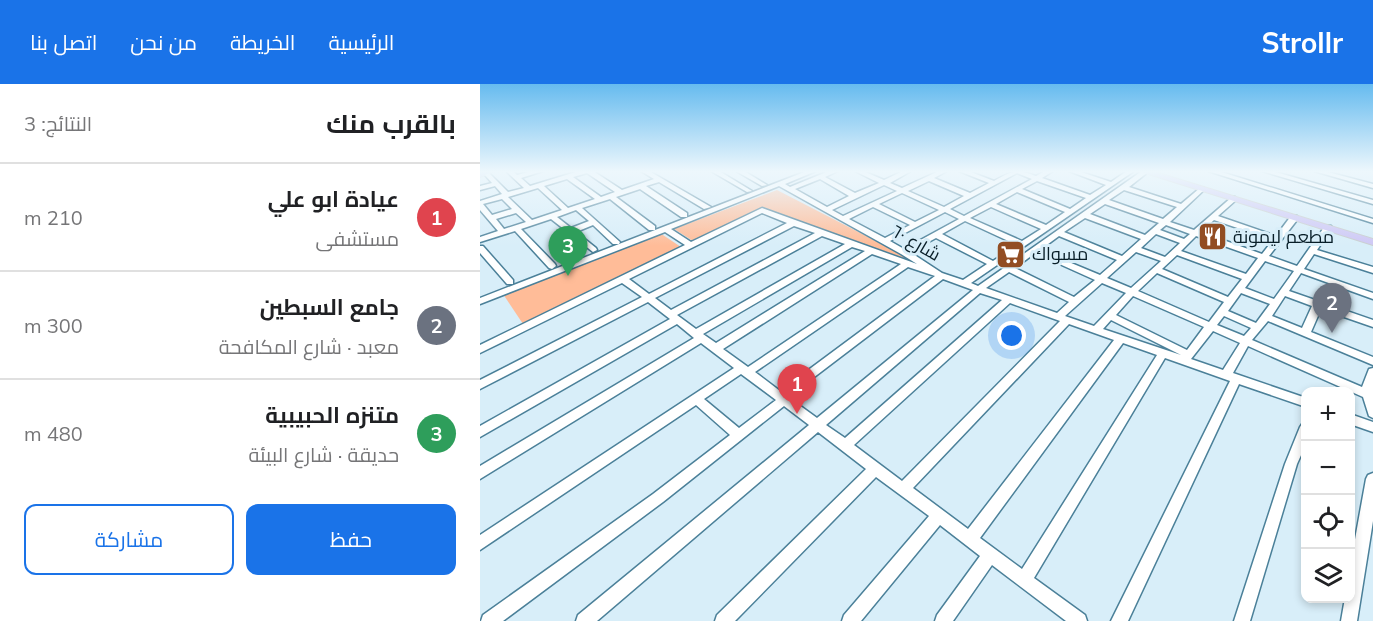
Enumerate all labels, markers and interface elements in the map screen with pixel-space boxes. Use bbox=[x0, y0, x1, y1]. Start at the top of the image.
text: Strollr bbox=[1261, 25, 1343, 60]
text: اتصل بنا bbox=[30, 29, 97, 55]
text: من نحن bbox=[130, 29, 197, 55]
text: الخريطة bbox=[230, 29, 295, 55]
text: الرئيسية bbox=[328, 29, 394, 55]
text: بالقرب منك bbox=[326, 107, 456, 140]
text: النتائج: 3 bbox=[24, 111, 92, 136]
text: عيادة ابو علي bbox=[268, 185, 399, 213]
text: 210 m bbox=[24, 205, 83, 230]
text: 1 bbox=[431, 205, 443, 230]
street label: شارع ٦٠ bbox=[887, 219, 945, 267]
restaurant icon: مطعم ليمونة bbox=[1196, 221, 1228, 253]
place label: مطعم ليمونة bbox=[1233, 225, 1334, 249]
text: مستشفى bbox=[315, 226, 399, 251]
pin: 3 bbox=[548, 226, 587, 276]
supermarket icon: مسواك bbox=[995, 238, 1027, 270]
place label: مسواك bbox=[1032, 242, 1088, 265]
pin: 2 bbox=[1312, 284, 1352, 333]
text: جامع السبطين bbox=[260, 293, 399, 321]
text: 300 m bbox=[24, 313, 83, 338]
text: 2 bbox=[431, 313, 443, 338]
your location bbox=[997, 321, 1026, 350]
text: معبد · شارع المكافحة bbox=[219, 334, 399, 359]
pin: 1 bbox=[778, 364, 816, 414]
map controls bbox=[1301, 387, 1355, 603]
button: + bbox=[1301, 387, 1355, 441]
text: متنزه الحبيبية bbox=[265, 401, 399, 429]
text: 480 m bbox=[24, 421, 83, 446]
text: 3 bbox=[431, 421, 443, 446]
button: − bbox=[1301, 441, 1355, 495]
text: حديقة · شارع البيئة bbox=[248, 442, 399, 467]
button: locate bbox=[1301, 495, 1355, 549]
button: مشاركة bbox=[24, 504, 234, 575]
button: حفظ bbox=[246, 504, 456, 575]
button: layers bbox=[1301, 549, 1355, 603]

